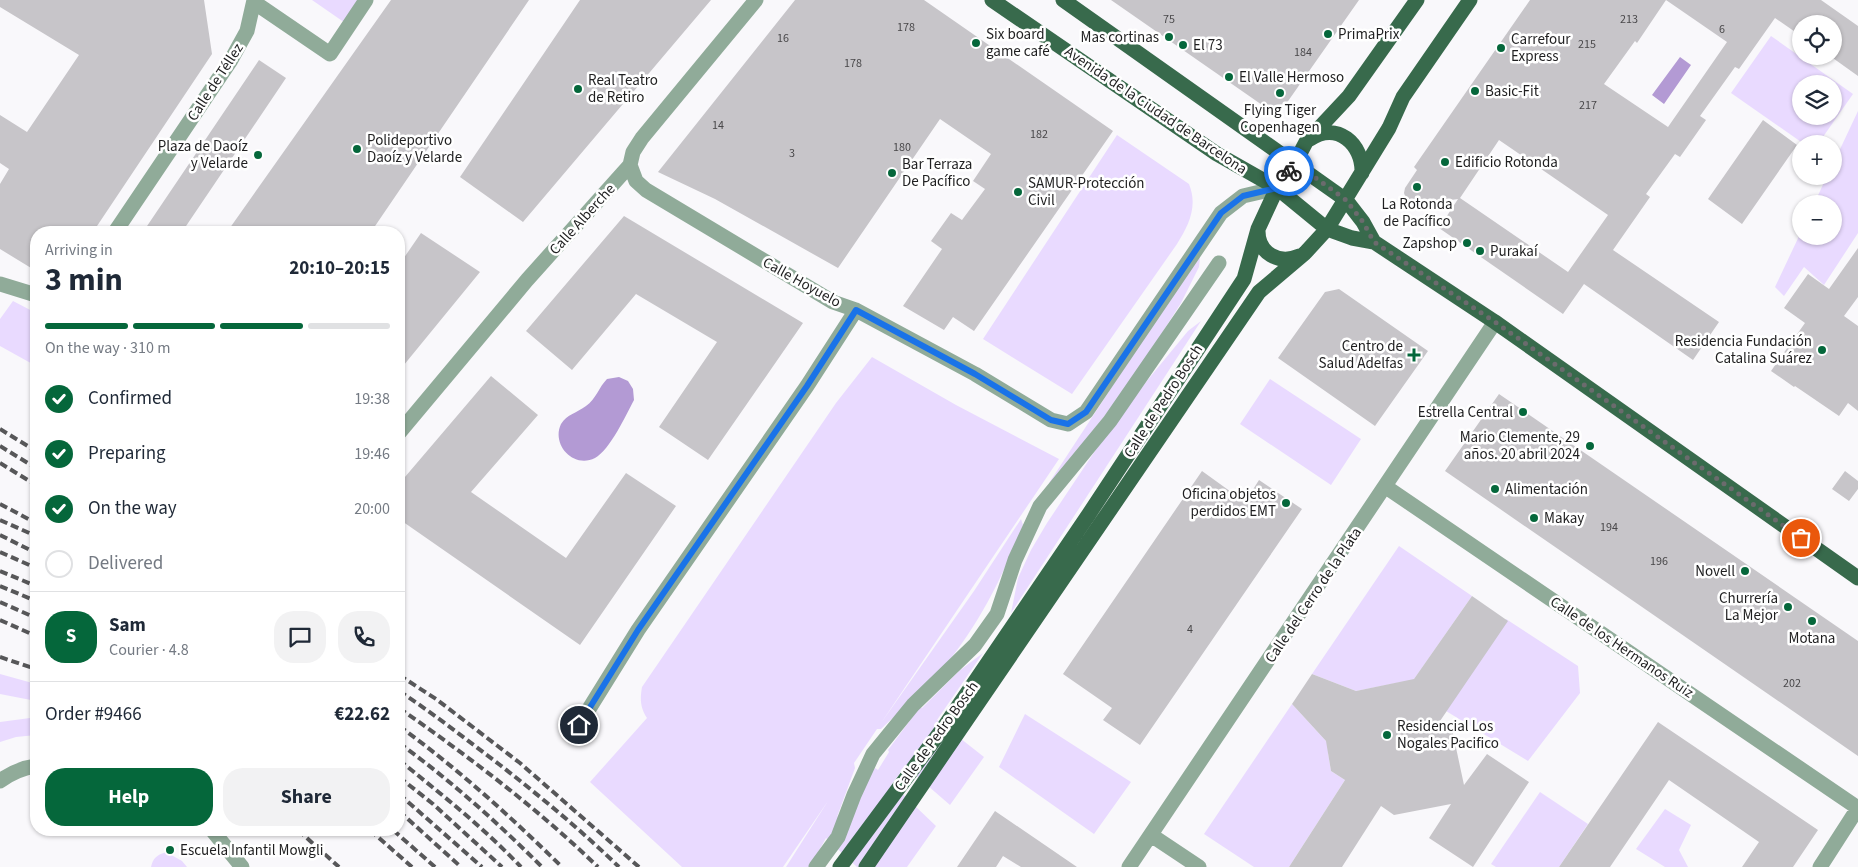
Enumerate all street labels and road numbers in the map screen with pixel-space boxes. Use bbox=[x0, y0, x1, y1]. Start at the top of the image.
street label: Calle de Téllez bbox=[182, 39, 248, 125]
street label: Avenida de la Ciudad de Barcelona bbox=[1060, 41, 1251, 179]
street label: Calle Alberche bbox=[545, 179, 620, 260]
street label: Calle Hoyuelo bbox=[759, 252, 845, 313]
street label: Calle de Pedro Bosch bbox=[1119, 341, 1208, 462]
street label: Calle del Cerro de la Plata bbox=[1260, 523, 1367, 667]
street label: Calle de los Hermanos Ruiz bbox=[1546, 591, 1698, 703]
street label: Calle de Pedro Bosch bbox=[889, 677, 983, 796]

